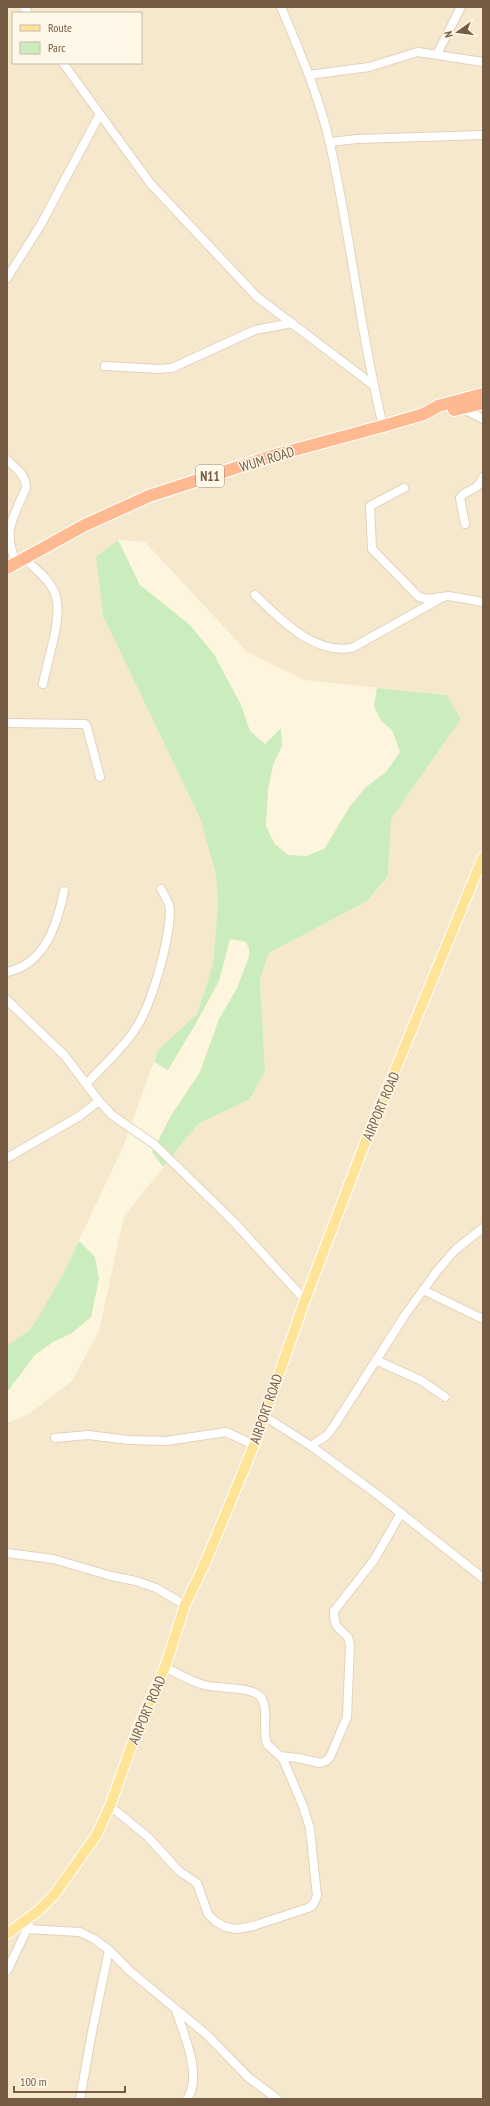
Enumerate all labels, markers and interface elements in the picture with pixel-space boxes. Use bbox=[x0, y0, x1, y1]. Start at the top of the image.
legend bbox=[12, 12, 142, 64]
north arrow bbox=[438, 12, 478, 52]
text: Route bbox=[48, 20, 72, 35]
text: N bbox=[441, 30, 456, 39]
text: Parc bbox=[48, 40, 66, 55]
street label: WUM ROAD bbox=[237, 442, 297, 476]
road number: N11 bbox=[196, 465, 224, 487]
street label: AIRPORT ROAD bbox=[358, 1069, 404, 1143]
street label: AIRPORT ROAD bbox=[246, 1372, 286, 1446]
street label: AIRPORT ROAD bbox=[124, 1673, 170, 1747]
scale bar bbox=[14, 2068, 125, 2094]
text: 100 m bbox=[20, 2074, 47, 2089]

